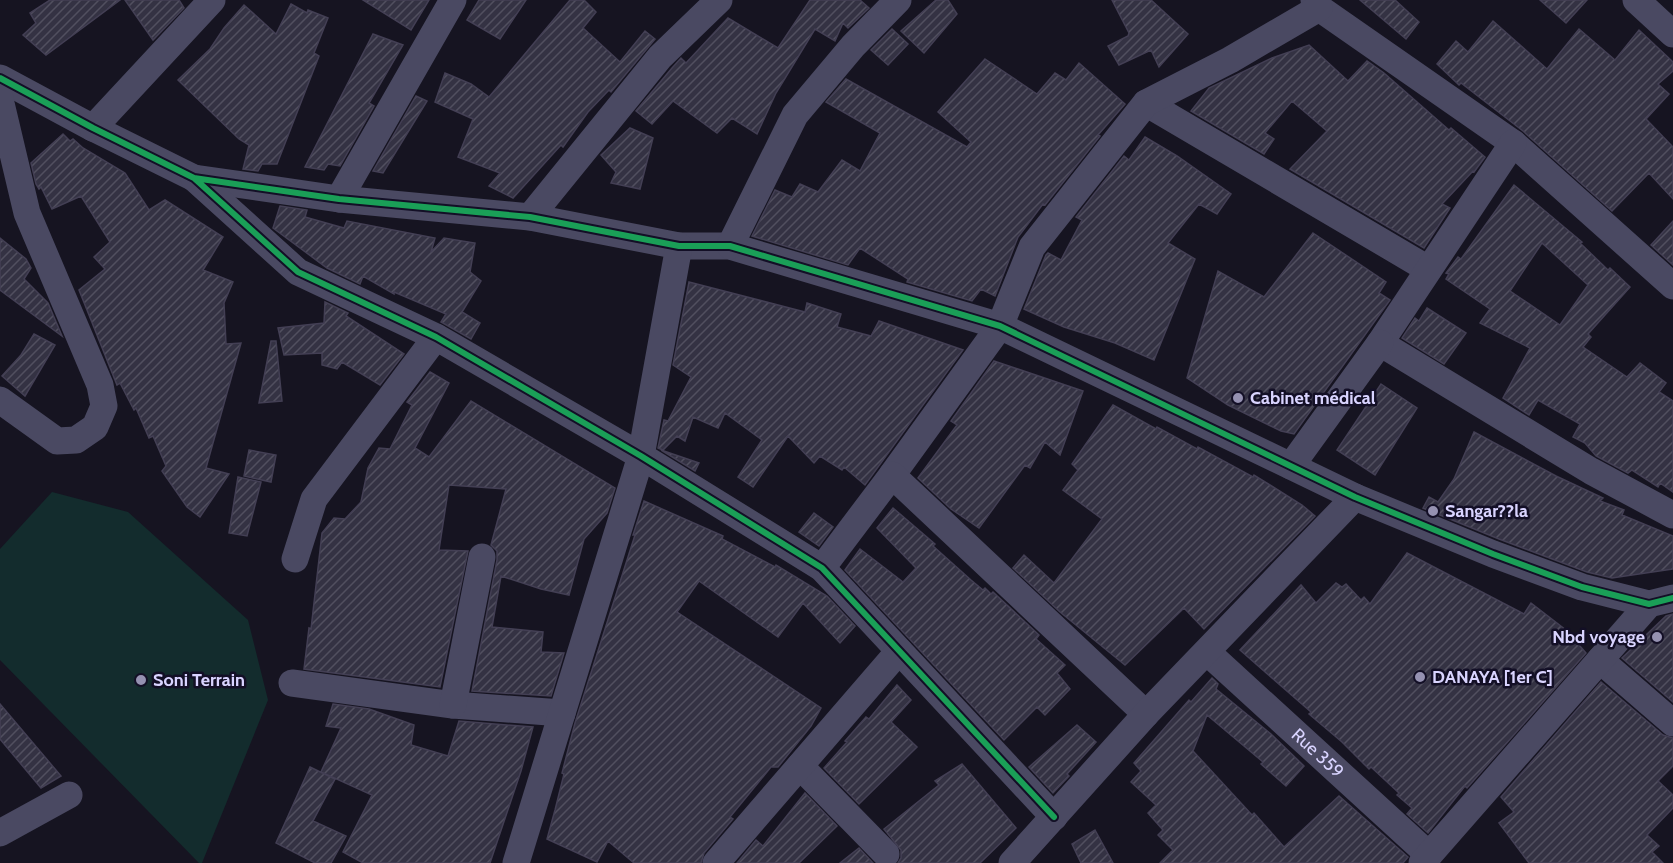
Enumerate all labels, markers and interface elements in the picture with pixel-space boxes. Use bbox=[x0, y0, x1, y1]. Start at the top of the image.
place label: Cabinet médical bbox=[1250, 387, 1376, 409]
marker: Cabinet médical bbox=[1231, 391, 1245, 405]
place label: Sangar??la bbox=[1445, 500, 1528, 522]
marker: Sangar??la bbox=[1426, 504, 1440, 518]
place label: Nbd voyage bbox=[1552, 626, 1645, 648]
marker: Nbd voyage bbox=[1650, 630, 1664, 644]
place label: DANAYA [1er C] bbox=[1432, 666, 1553, 688]
place label: Soni Terrain bbox=[153, 669, 245, 691]
marker: DANAYA [1er C] bbox=[1413, 670, 1427, 684]
marker: Soni Terrain bbox=[134, 673, 148, 687]
street label: Rue 359 bbox=[1287, 724, 1348, 783]

